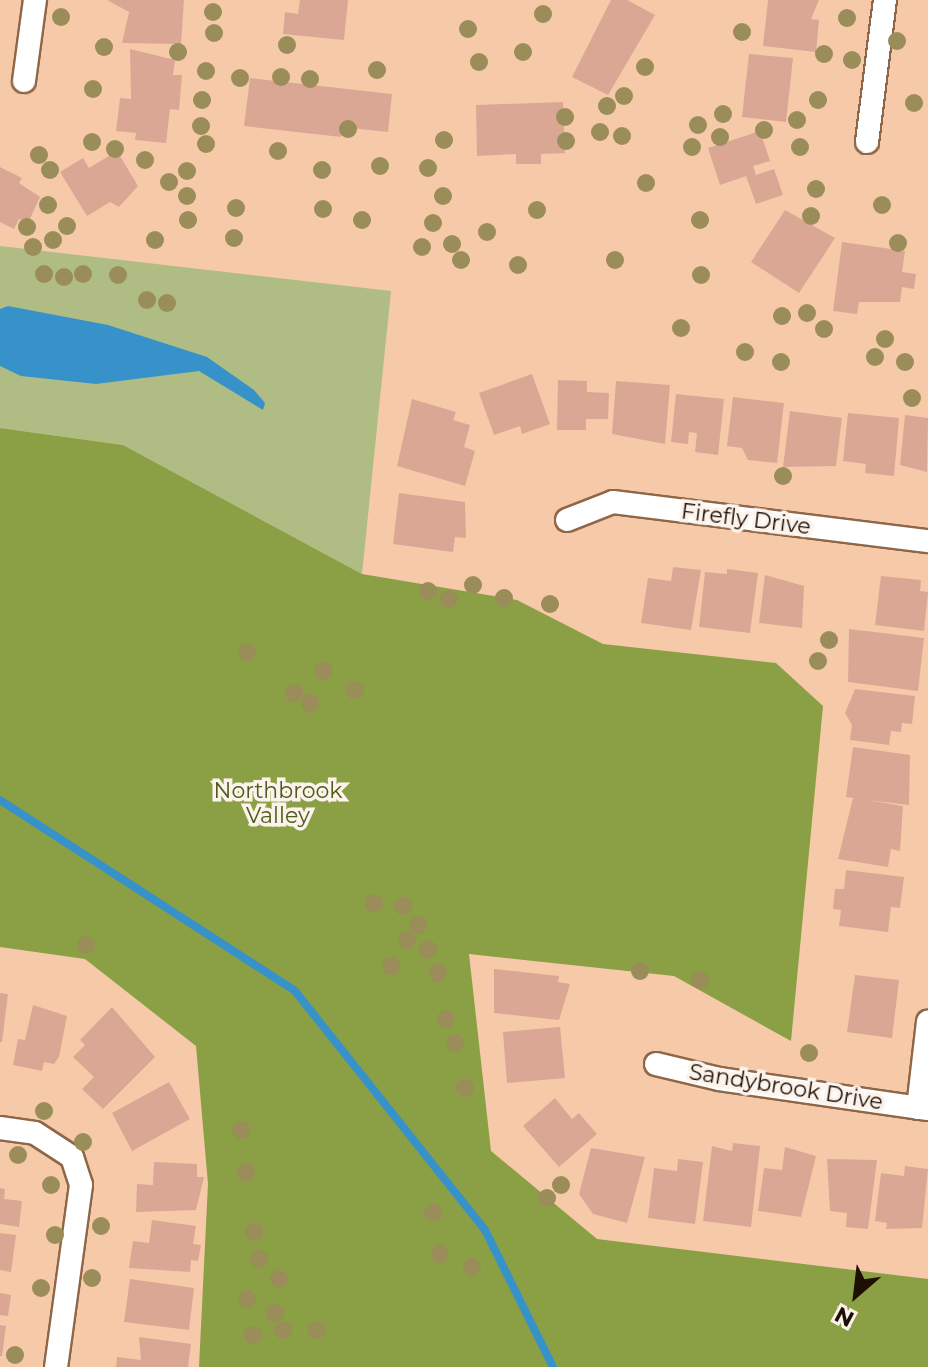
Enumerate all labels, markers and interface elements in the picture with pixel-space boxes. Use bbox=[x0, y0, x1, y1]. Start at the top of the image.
street label: Firefly Drive bbox=[680, 498, 812, 540]
park label: Northbrook Valley bbox=[214, 777, 342, 828]
street label: Sandybrook Drive bbox=[687, 1059, 885, 1115]
north arrow bbox=[816, 1255, 896, 1335]
text: N bbox=[830, 1301, 859, 1333]

